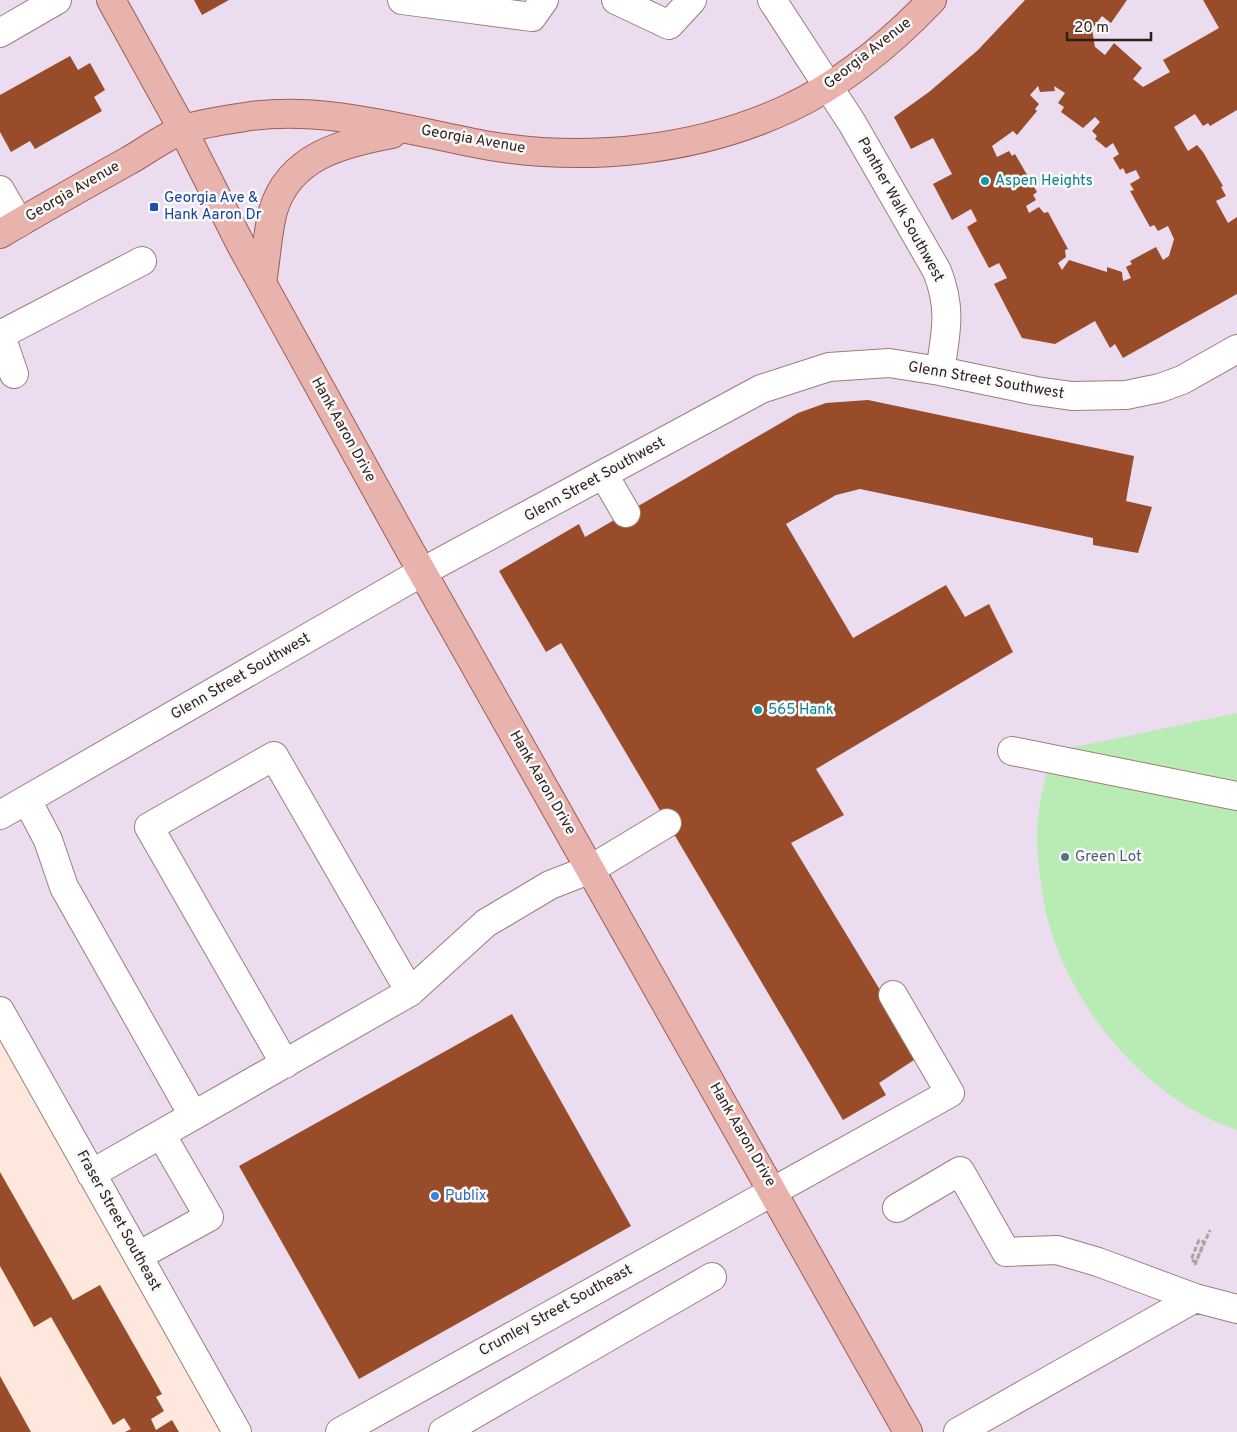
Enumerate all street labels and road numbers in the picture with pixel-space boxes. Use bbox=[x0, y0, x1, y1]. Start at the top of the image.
street label: Georgia Avenue bbox=[821, 14, 915, 94]
street label: Georgia Avenue bbox=[419, 121, 527, 159]
street label: Panther Walk Southwest bbox=[852, 134, 948, 286]
street label: Georgia Avenue bbox=[23, 157, 123, 227]
street label: Glenn Street Southwest bbox=[906, 358, 1066, 404]
street label: Hank Aaron Drive bbox=[306, 374, 380, 486]
street label: Glenn Street Southwest bbox=[521, 433, 669, 527]
street label: Glenn Street Southwest bbox=[168, 629, 314, 725]
street label: Hank Aaron Drive bbox=[505, 728, 579, 838]
street label: Hank Aaron Drive bbox=[705, 1080, 779, 1190]
street label: Fraser Street Southeast bbox=[71, 1147, 165, 1295]
street label: Crumley Street Southeast bbox=[476, 1261, 636, 1361]

